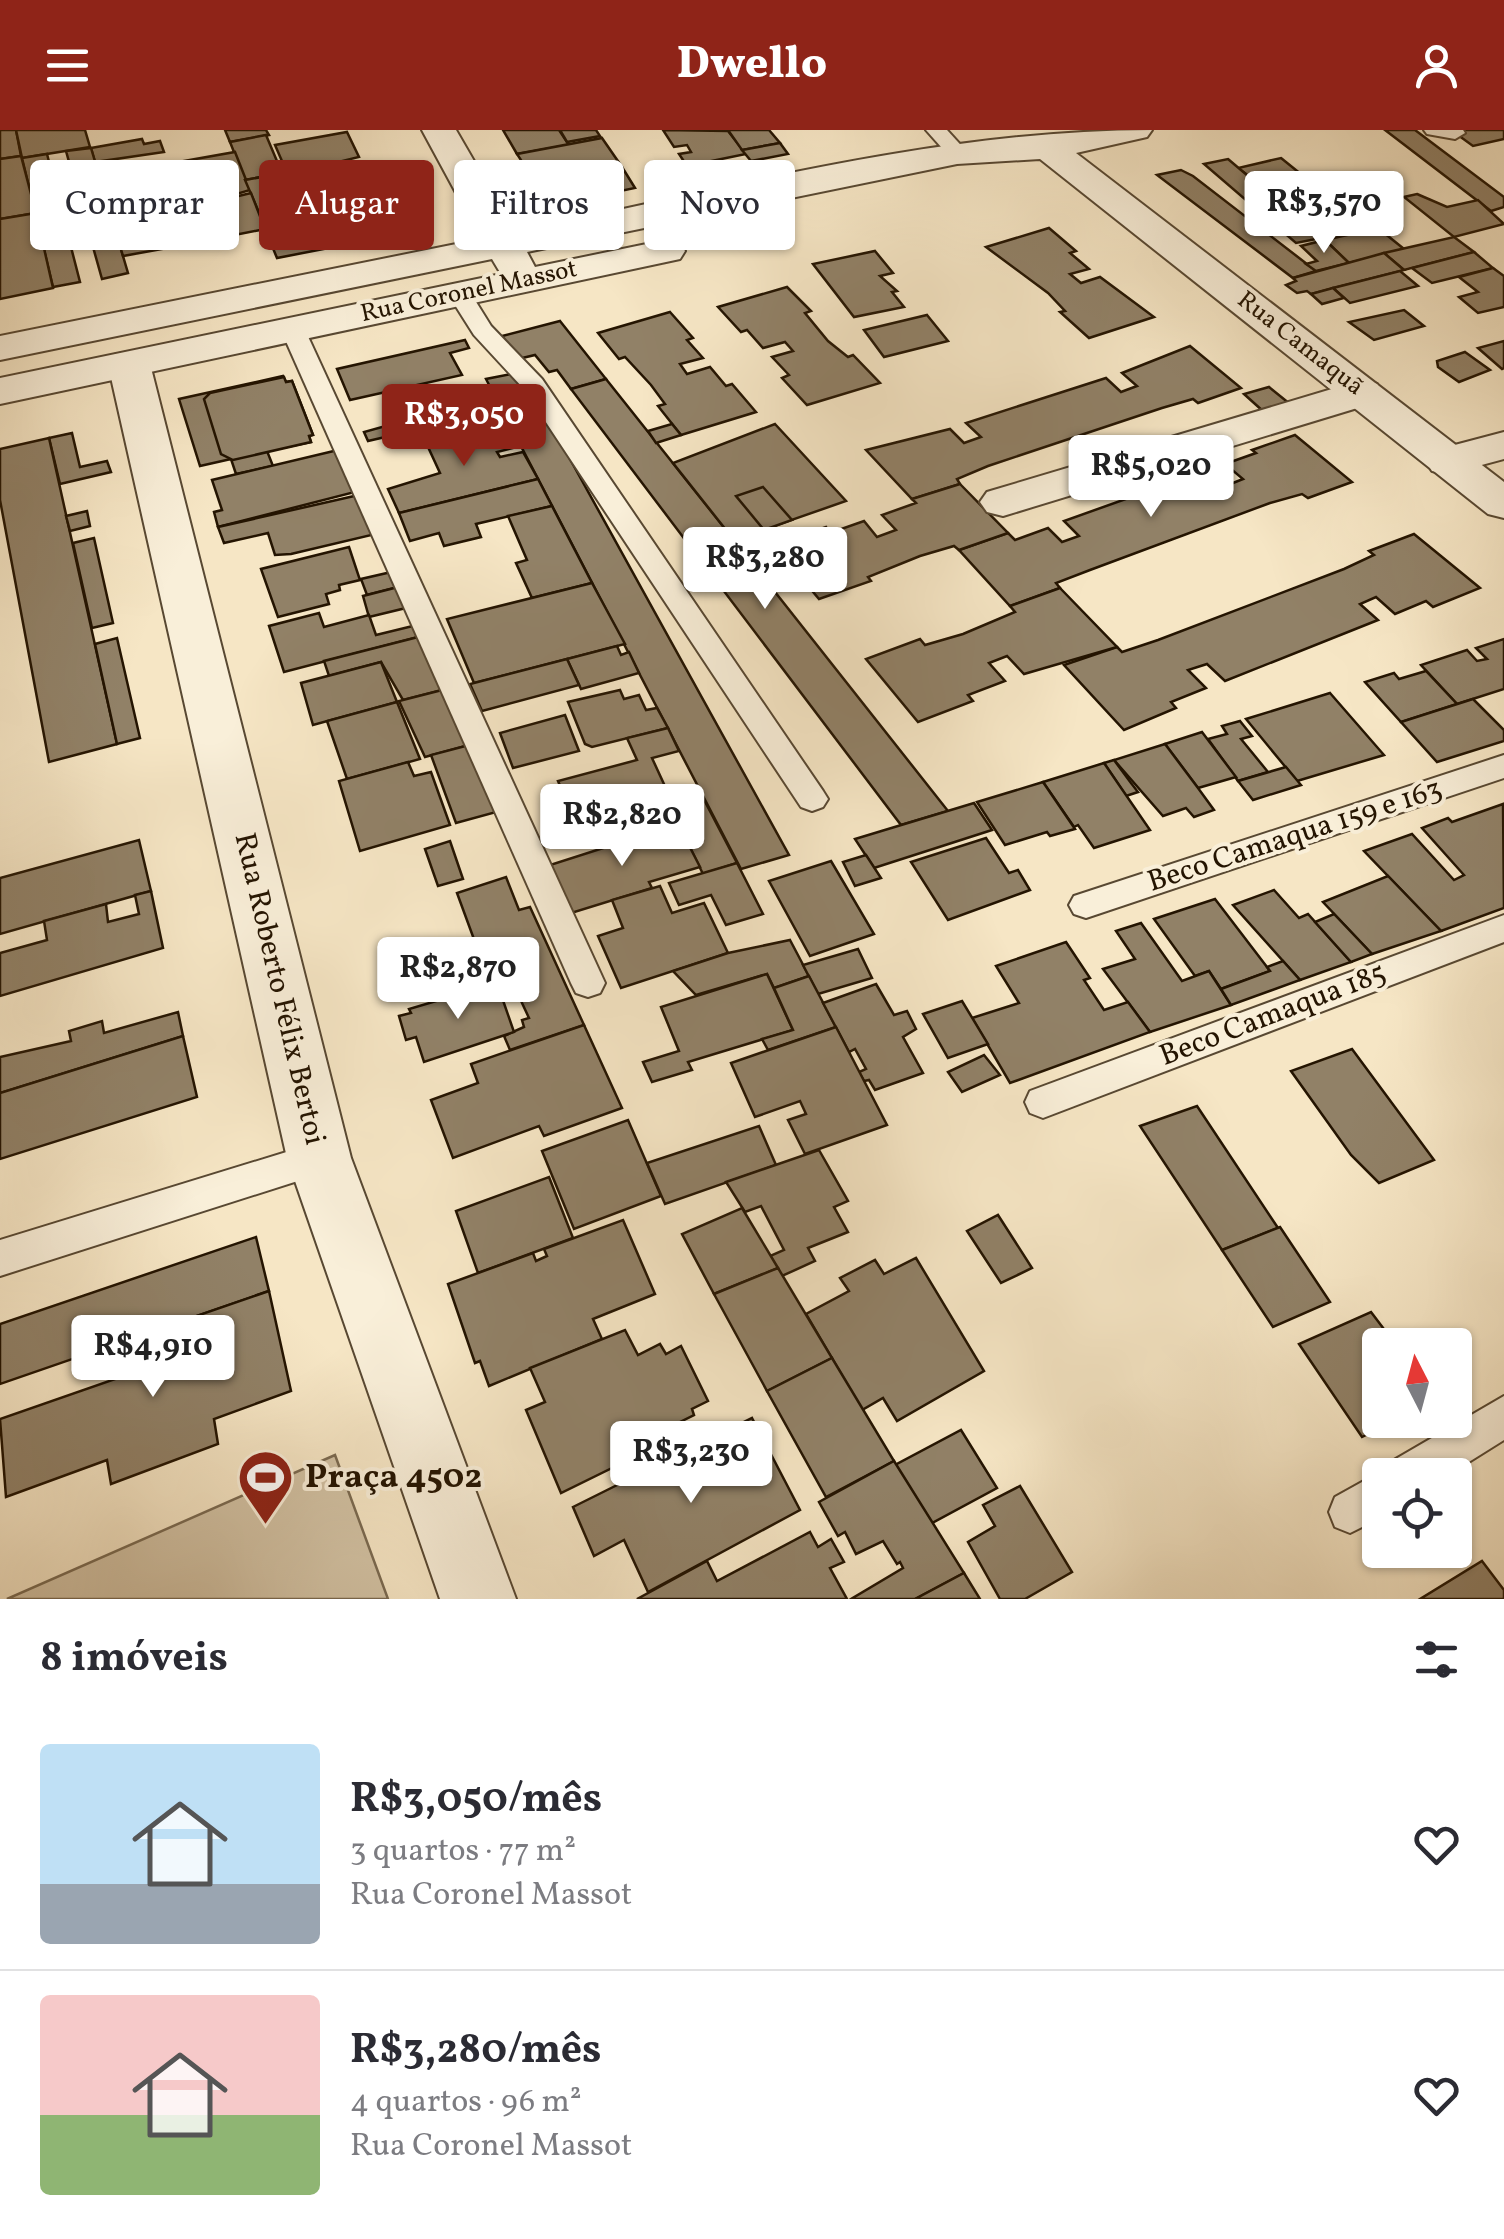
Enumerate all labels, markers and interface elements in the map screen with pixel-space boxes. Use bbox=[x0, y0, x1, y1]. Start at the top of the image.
text: Dwello bbox=[677, 34, 827, 97]
icon: menu bbox=[40, 38, 95, 93]
icon: person bbox=[1409, 38, 1464, 93]
chip: Comprar bbox=[30, 160, 239, 250]
chip: Alugar bbox=[259, 160, 434, 250]
chip: Filtros bbox=[454, 160, 624, 250]
chip: Novo bbox=[644, 160, 795, 250]
pin: R$3,570 bbox=[1232, 171, 1416, 256]
text: R$3,570 bbox=[1267, 181, 1381, 225]
street label: Rua Coronel Massot bbox=[358, 252, 581, 332]
street label: Rua Camaquã bbox=[1229, 283, 1371, 405]
pin: R$3,050 bbox=[372, 384, 556, 469]
text: R$3,050 bbox=[404, 394, 524, 438]
pin: R$5,020 bbox=[1059, 435, 1243, 520]
text: R$5,020 bbox=[1091, 445, 1211, 489]
pin: R$3,280 bbox=[673, 527, 857, 612]
text: R$3,280 bbox=[705, 537, 825, 581]
street label: Beco Camaqua 159 e 163 bbox=[1142, 768, 1448, 904]
pin: R$2,820 bbox=[530, 784, 714, 869]
text: R$2,820 bbox=[562, 794, 682, 838]
street label: Rua Roberto Félix Bertoi bbox=[223, 829, 335, 1149]
pin: R$2,870 bbox=[366, 937, 550, 1022]
text: R$2,870 bbox=[399, 947, 517, 991]
street label: Beco Camaqua 185 bbox=[1154, 952, 1392, 1078]
pin: R$4,910 bbox=[61, 1315, 245, 1400]
text: R$4,910 bbox=[93, 1325, 213, 1369]
north arrow bbox=[1362, 1328, 1472, 1438]
map controls bbox=[1362, 1328, 1472, 1568]
pin: R$3,230 bbox=[599, 1421, 783, 1506]
text: R$3,230 bbox=[632, 1431, 750, 1475]
sports icon: Praça 4502 bbox=[236, 1448, 296, 1527]
place label: Praça 4502 bbox=[305, 1454, 483, 1502]
button: locate bbox=[1362, 1458, 1472, 1568]
text: 8 imóveis bbox=[40, 1630, 228, 1689]
icon: filters bbox=[1409, 1632, 1464, 1687]
text: R$3,050/mês bbox=[350, 1771, 602, 1830]
icon: home bbox=[120, 1784, 240, 1904]
icon: heart bbox=[1409, 1817, 1464, 1872]
text: 3 quartos · 77 m² bbox=[350, 1830, 576, 1874]
text: Rua Coronel Massot bbox=[350, 1874, 632, 1918]
text: R$3,280/mês bbox=[350, 2022, 602, 2081]
icon: home bbox=[120, 2035, 240, 2155]
icon: heart bbox=[1409, 2068, 1464, 2123]
text: 4 quartos · 96 m² bbox=[350, 2081, 582, 2125]
text: Rua Coronel Massot bbox=[350, 2125, 632, 2169]

